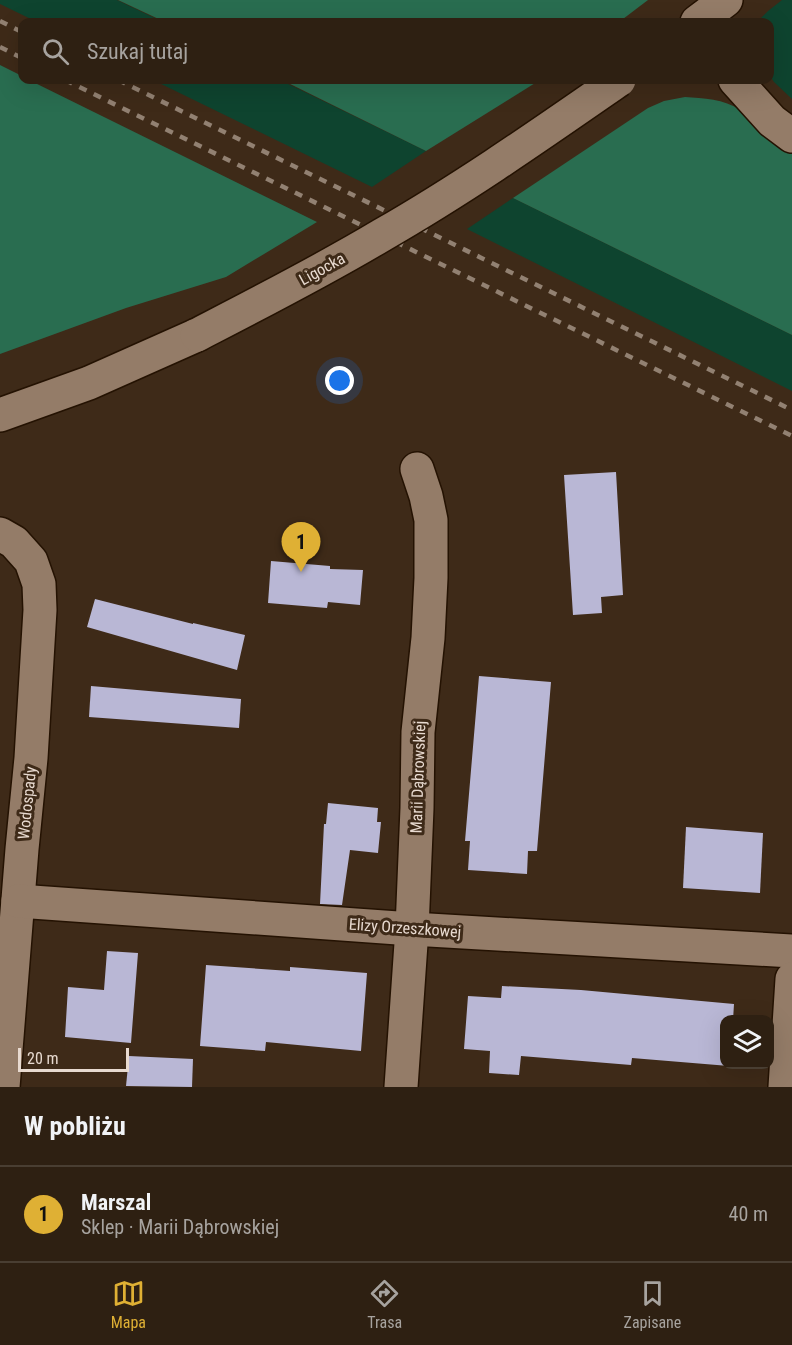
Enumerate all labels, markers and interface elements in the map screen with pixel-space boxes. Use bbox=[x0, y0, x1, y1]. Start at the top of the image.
search box bbox=[18, 18, 774, 84]
icon: search bbox=[39, 35, 72, 68]
text: Szukaj tutaj bbox=[87, 39, 188, 64]
street label: Ligocka bbox=[296, 249, 348, 289]
your location bbox=[325, 366, 354, 395]
pin: 1 bbox=[282, 522, 320, 572]
street label: Marii Dąbrowskiej bbox=[407, 720, 429, 834]
street label: Wodospady bbox=[14, 765, 40, 840]
street label: Elizy Orzeszkowej bbox=[348, 915, 462, 941]
map controls bbox=[720, 1015, 774, 1069]
button: layers bbox=[720, 1015, 774, 1069]
scale bar bbox=[18, 1045, 129, 1072]
text: 20 m bbox=[27, 1049, 59, 1068]
text: W pobliżu bbox=[24, 1111, 126, 1141]
text: Marszal bbox=[81, 1190, 151, 1215]
text: 1 bbox=[38, 1202, 49, 1226]
text: 40 m bbox=[729, 1202, 768, 1226]
text: Sklep · Marii Dąbrowskiej bbox=[81, 1215, 279, 1239]
tab: Mapa bbox=[111, 1277, 146, 1332]
tab: Trasa bbox=[367, 1277, 402, 1332]
tab: Zapisane bbox=[624, 1277, 681, 1332]

